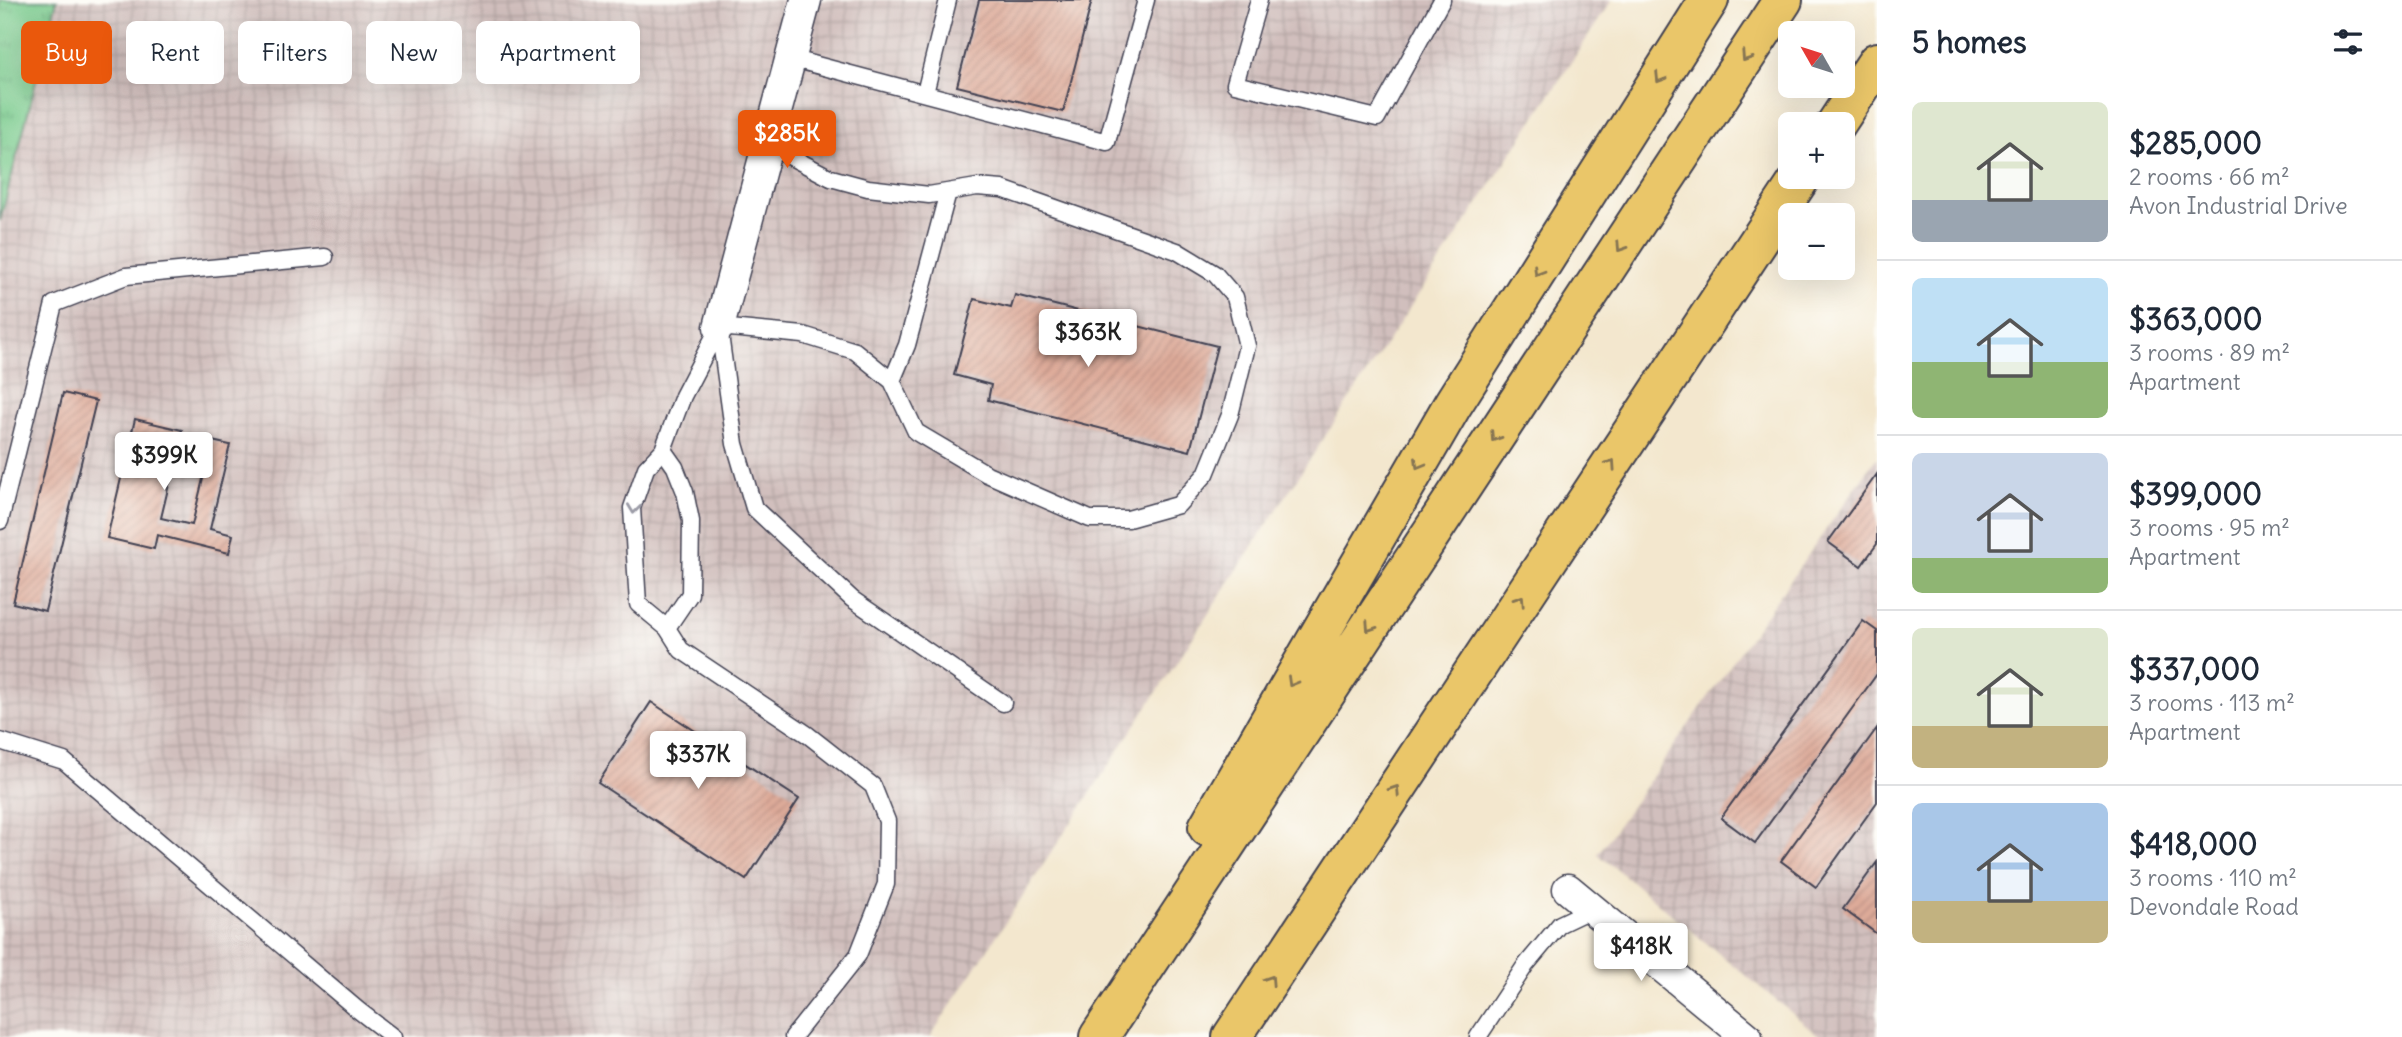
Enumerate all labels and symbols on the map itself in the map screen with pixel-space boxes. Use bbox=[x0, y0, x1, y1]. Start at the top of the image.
north arrow bbox=[1778, 21, 1855, 98]
one-way arrow bbox=[1742, 49, 1754, 62]
one-way arrow bbox=[1655, 71, 1668, 84]
pin: $285K bbox=[738, 110, 836, 170]
one-way arrow bbox=[1616, 239, 1629, 252]
one-way arrow bbox=[1534, 263, 1547, 276]
pin: $363K bbox=[1039, 310, 1137, 369]
one-way arrow bbox=[1491, 429, 1503, 442]
pin: $399K bbox=[115, 433, 213, 492]
one-way arrow bbox=[1414, 457, 1427, 470]
one-way arrow bbox=[1602, 459, 1615, 472]
one-way arrow bbox=[627, 504, 642, 515]
one-way arrow bbox=[1512, 595, 1525, 608]
one-way arrow bbox=[1365, 619, 1378, 632]
one-way arrow bbox=[1288, 675, 1301, 688]
pin: $337K bbox=[649, 732, 747, 791]
one-way arrow bbox=[1387, 785, 1400, 798]
pin: $418K bbox=[1592, 923, 1690, 983]
one-way arrow bbox=[1262, 975, 1274, 988]

